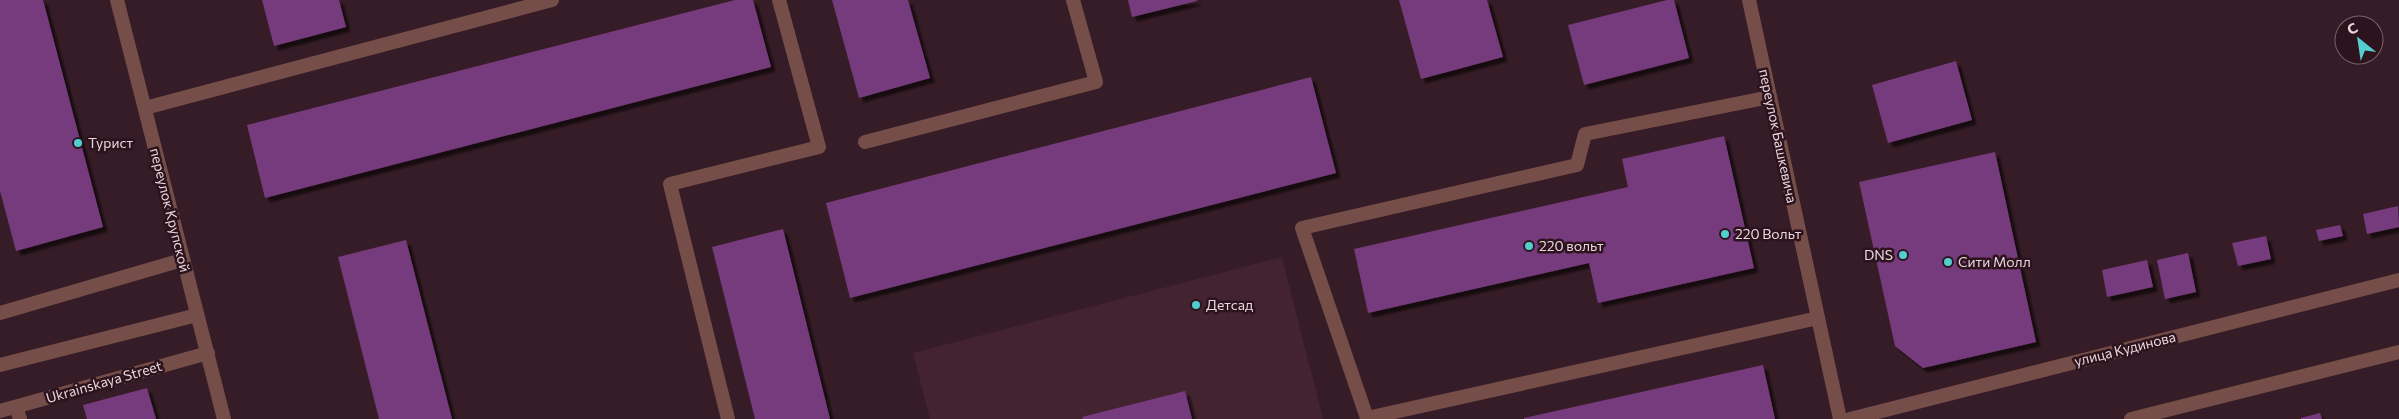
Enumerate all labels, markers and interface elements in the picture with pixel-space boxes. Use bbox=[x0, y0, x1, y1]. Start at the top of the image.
north arrow bbox=[2334, 15, 2384, 65]
text: С bbox=[2344, 19, 2361, 38]
street label: переулок Башкевича bbox=[1756, 67, 1801, 204]
place label: Турист bbox=[88, 134, 133, 151]
marker: Турист bbox=[72, 137, 84, 149]
street label: переулок Крупской bbox=[147, 146, 194, 274]
place label: 220 Вольт bbox=[1735, 225, 1802, 242]
marker: 220 Вольт bbox=[1719, 228, 1731, 240]
place label: 220 вольт bbox=[1539, 237, 1604, 254]
marker: 220 вольт bbox=[1523, 240, 1535, 252]
place label: DNS bbox=[1864, 246, 1893, 263]
marker: DNS bbox=[1897, 249, 1909, 261]
place label: Сити Молл bbox=[1958, 253, 2031, 270]
marker: Сити Молл bbox=[1942, 256, 1954, 268]
place label: Детсад bbox=[1206, 296, 1253, 313]
marker: Детсад bbox=[1190, 299, 1202, 311]
street label: улица Кудинова bbox=[2072, 328, 2177, 369]
street label: Ukrainskaya Street bbox=[44, 357, 164, 406]

